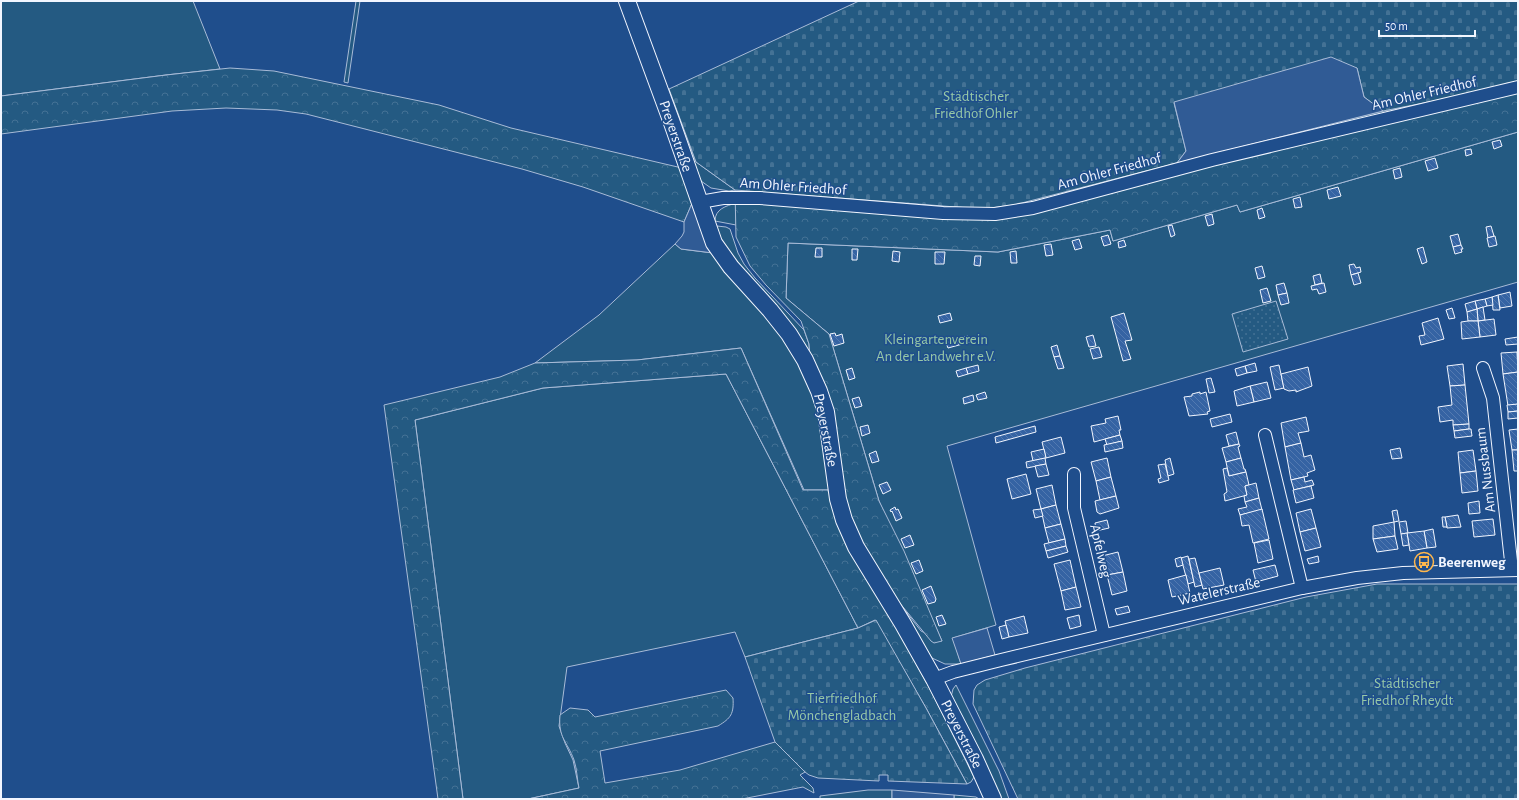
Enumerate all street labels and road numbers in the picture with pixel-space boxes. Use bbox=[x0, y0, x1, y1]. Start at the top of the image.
street label: Am Ohler Friedhof bbox=[1370, 74, 1479, 113]
street label: Preyerstraße bbox=[656, 99, 695, 174]
street label: Am Ohler Friedhof bbox=[1056, 150, 1164, 193]
street label: Am Ohler Friedhof bbox=[739, 175, 848, 198]
street label: Preyerstraße bbox=[811, 392, 840, 468]
street label: Am Nussbaum bbox=[1473, 426, 1498, 514]
street label: Apfelweg bbox=[1087, 523, 1114, 580]
street label: Watelerstraße bbox=[1177, 575, 1262, 608]
street label: Preyerstraße bbox=[938, 698, 985, 771]

